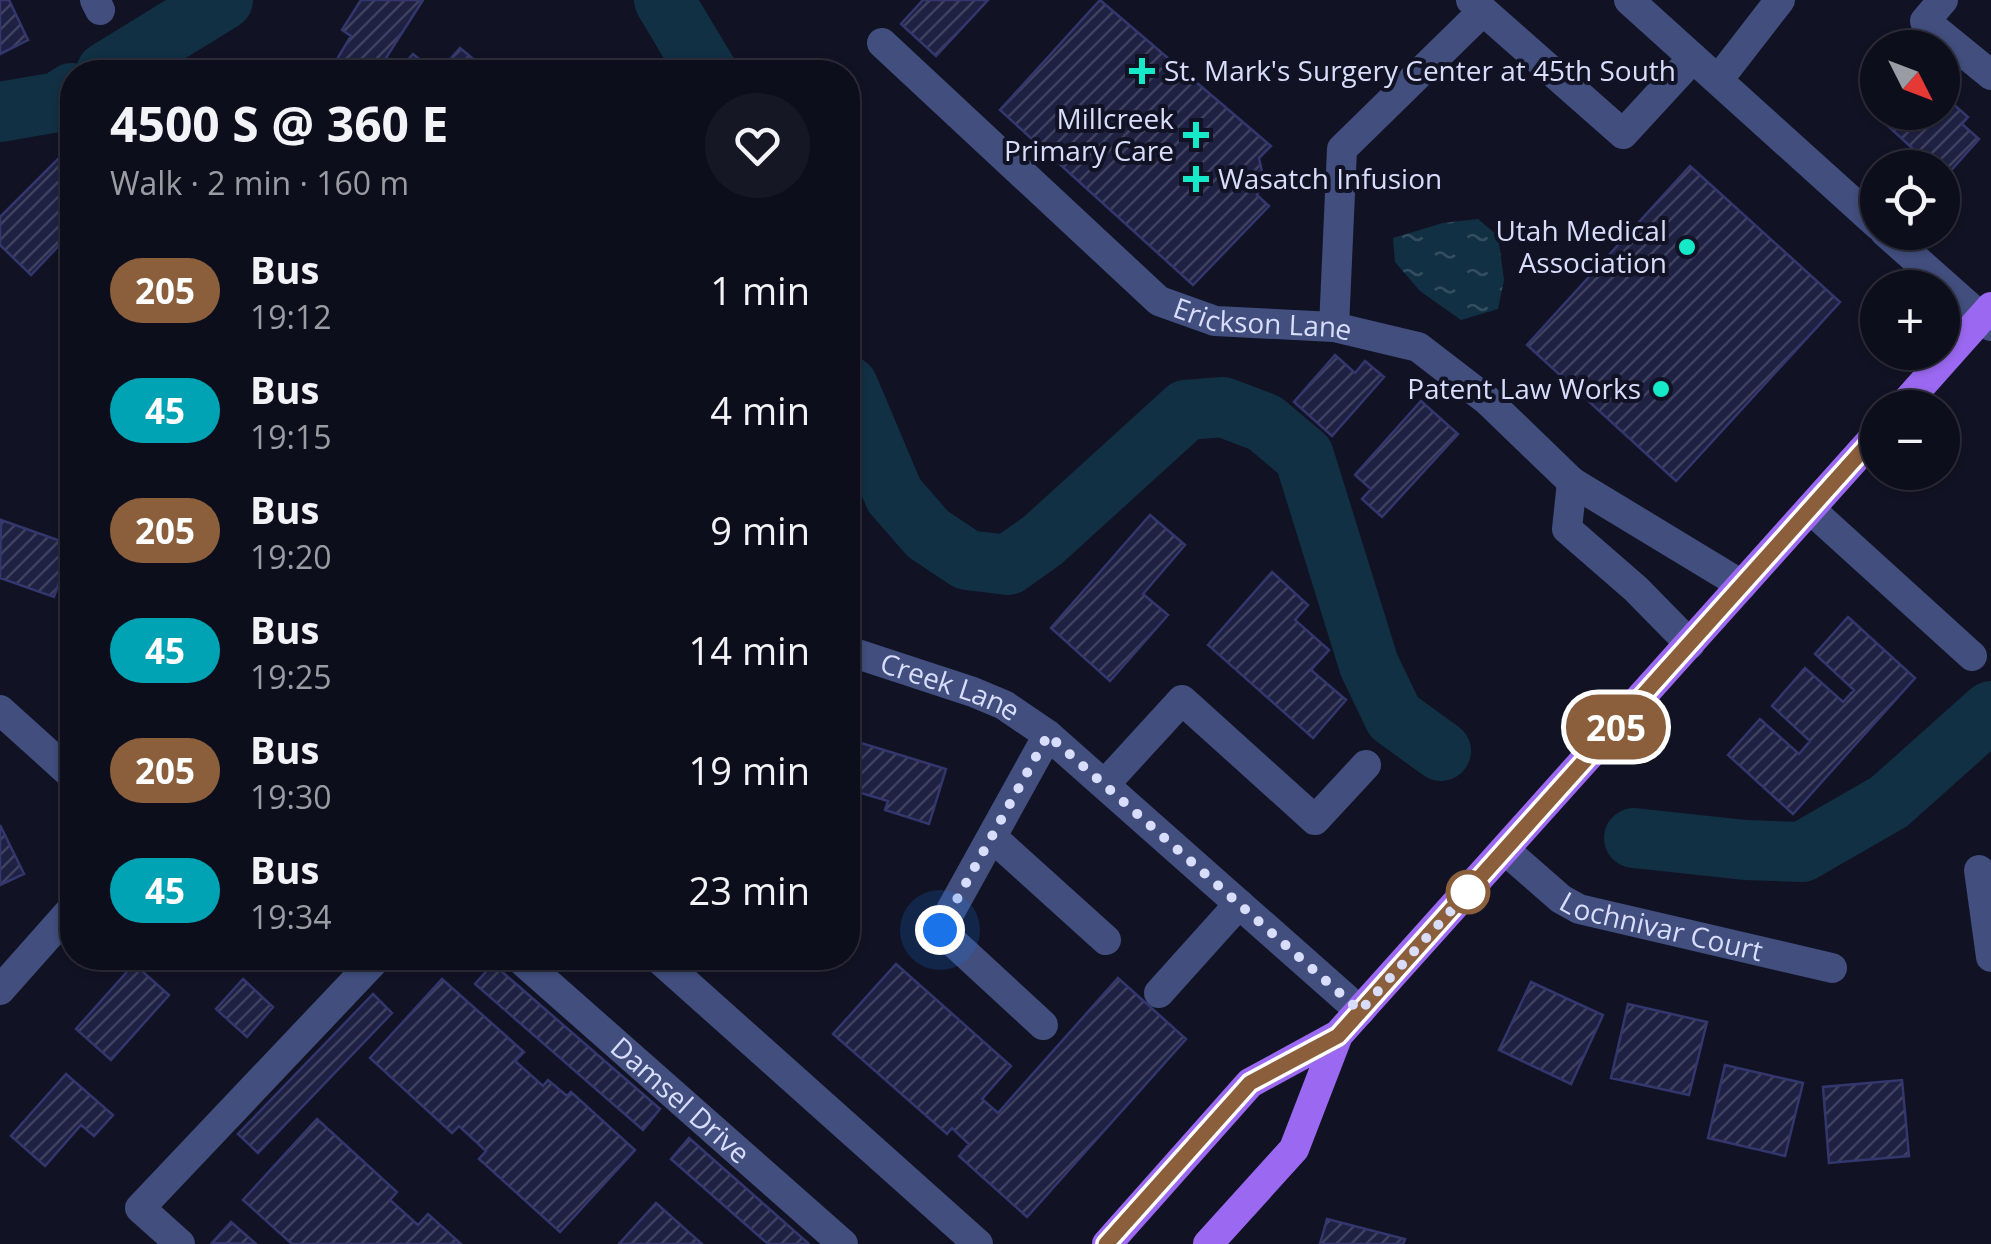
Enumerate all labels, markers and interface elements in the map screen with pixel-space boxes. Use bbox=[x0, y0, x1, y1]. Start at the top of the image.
north arrow bbox=[1860, 30, 1960, 130]
map controls bbox=[1860, 30, 1960, 490]
place label: St. Mark's Surgery Center at 45th South bbox=[1164, 51, 1676, 89]
marker: St. Mark's Surgery Center at 45th South bbox=[1129, 58, 1155, 84]
text: 4500 S @ 360 E bbox=[110, 91, 448, 156]
button: heart bbox=[705, 93, 810, 198]
place label: Millcreek Primary Care bbox=[1004, 99, 1174, 169]
marker: Millcreek Primary Care bbox=[1183, 122, 1209, 148]
button: locate bbox=[1860, 150, 1960, 250]
place label: Wasatch Infusion bbox=[1218, 159, 1442, 197]
text: Walk · 2 min · 160 m bbox=[110, 161, 409, 204]
marker: Wasatch Infusion bbox=[1183, 166, 1209, 192]
place label: Utah Medical Association bbox=[1495, 211, 1667, 281]
marker: Utah Medical Association bbox=[1676, 236, 1698, 258]
text: Bus bbox=[250, 243, 319, 295]
text: 1 min bbox=[710, 264, 810, 316]
text: 205 bbox=[135, 267, 195, 314]
button: + bbox=[1860, 270, 1960, 370]
street label: Erickson Lane bbox=[1168, 288, 1356, 349]
text: 19:12 bbox=[250, 295, 332, 338]
text: Bus bbox=[250, 363, 319, 415]
place label: Patent Law Works bbox=[1407, 369, 1641, 407]
marker: Patent Law Works bbox=[1650, 378, 1672, 400]
text: 4 min bbox=[710, 384, 810, 436]
text: 45 bbox=[145, 387, 185, 434]
button: − bbox=[1860, 390, 1960, 490]
text: 19:15 bbox=[250, 415, 332, 458]
text: Bus bbox=[250, 483, 319, 535]
text: 9 min bbox=[710, 504, 810, 556]
text: 205 bbox=[135, 507, 195, 554]
text: 19:20 bbox=[250, 535, 332, 578]
text: Bus bbox=[250, 603, 319, 655]
text: 14 min bbox=[689, 624, 810, 676]
text: 45 bbox=[145, 627, 185, 674]
street label: Creek Lane bbox=[876, 643, 1028, 729]
text: 19:25 bbox=[250, 655, 332, 698]
line badge: 205 bbox=[1558, 694, 1674, 760]
text: 205 bbox=[1586, 704, 1646, 751]
text: Bus bbox=[250, 723, 319, 775]
text: 19 min bbox=[689, 744, 810, 796]
text: 205 bbox=[135, 747, 195, 794]
text: 19:30 bbox=[250, 775, 332, 818]
text: Bus bbox=[250, 843, 319, 895]
text: 23 min bbox=[689, 864, 810, 916]
text: 45 bbox=[145, 867, 185, 914]
unlabelled marker bbox=[1447, 871, 1489, 913]
street label: Lochnivar Court bbox=[1553, 882, 1767, 969]
text: 19:34 bbox=[250, 895, 332, 938]
your location bbox=[915, 905, 965, 955]
street label: Damsel Drive bbox=[603, 1028, 759, 1171]

